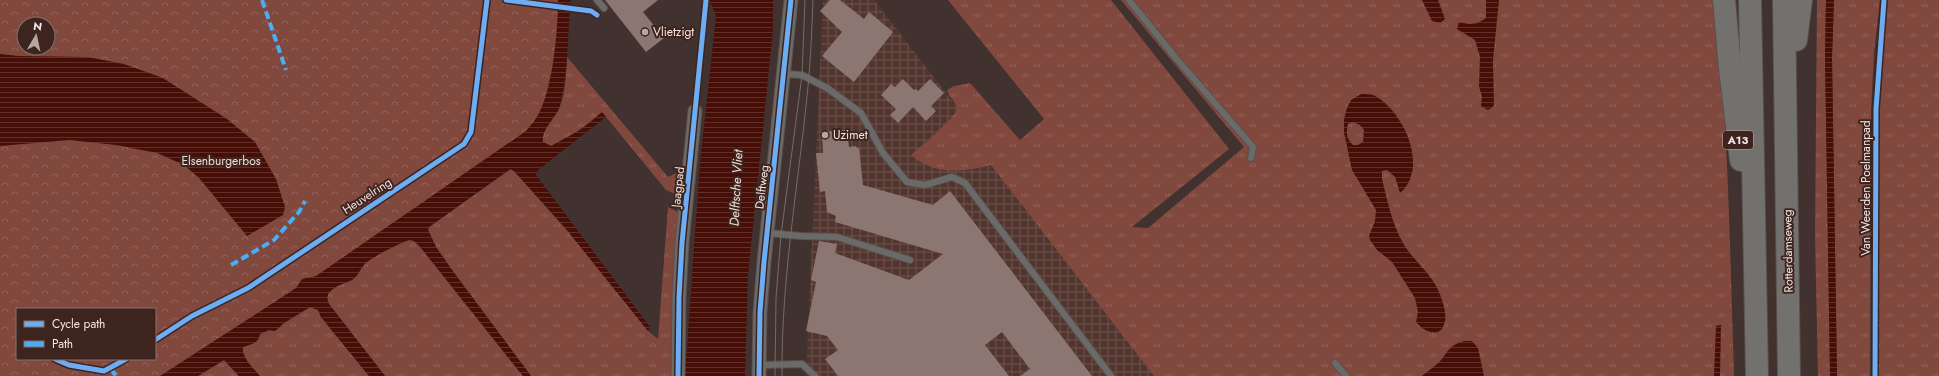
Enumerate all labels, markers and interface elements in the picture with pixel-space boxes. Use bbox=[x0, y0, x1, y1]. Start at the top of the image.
north arrow bbox=[16, 16, 56, 56]
text: N bbox=[32, 18, 43, 35]
place label: Vlietzigt bbox=[653, 23, 694, 41]
marker: Vlietzigt bbox=[640, 27, 650, 37]
street label: Van Weerden Poelmanpad bbox=[1857, 120, 1875, 256]
place label: Uzimet bbox=[833, 126, 868, 144]
marker: Uzimet bbox=[820, 130, 830, 140]
road number: A13 bbox=[1723, 131, 1753, 149]
water label: Delftsche Vliet bbox=[725, 148, 748, 227]
park label: Elsenburgerbos bbox=[181, 152, 261, 170]
street label: Delftweg bbox=[750, 164, 774, 210]
street label: Jaagpad bbox=[667, 166, 689, 210]
street label: Heuvelring bbox=[339, 173, 395, 219]
street label: Rotterdamseweg bbox=[1778, 209, 1798, 293]
legend bbox=[16, 308, 156, 360]
text: Cycle path bbox=[52, 315, 105, 333]
text: Path bbox=[52, 335, 73, 353]

